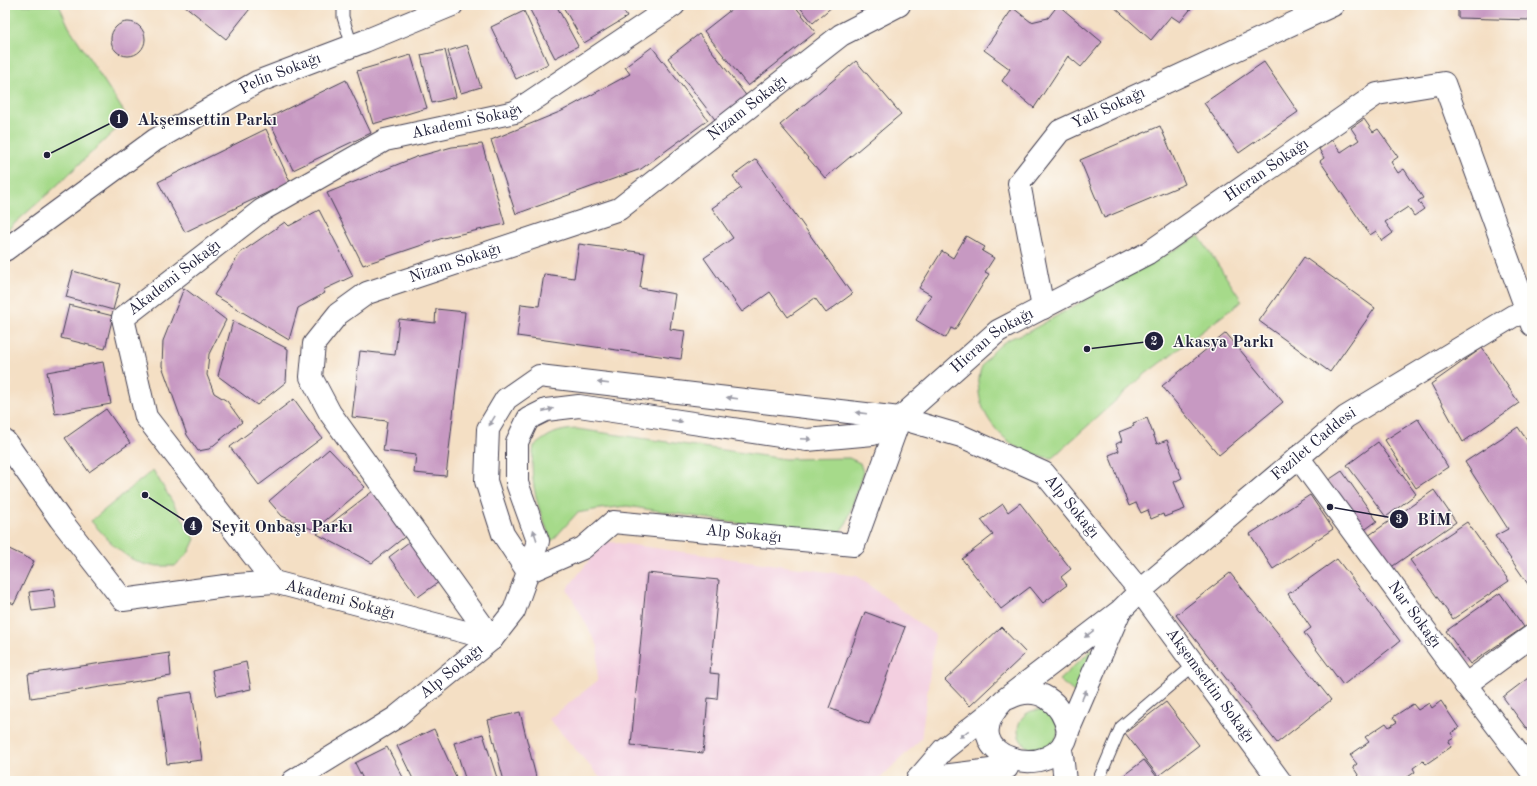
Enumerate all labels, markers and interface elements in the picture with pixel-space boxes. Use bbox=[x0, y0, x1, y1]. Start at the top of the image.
street label: Pelin Sokağı bbox=[237, 50, 323, 98]
street label: Nizam Sokağı bbox=[705, 72, 790, 144]
street label: Yali Sokağı bbox=[1069, 85, 1148, 132]
street label: Akademi Sokağı bbox=[410, 101, 525, 142]
callout: Akşemsettin Parkı bbox=[109, 105, 285, 134]
text: Akşemsettin Parkı bbox=[137, 112, 277, 129]
text: 1 bbox=[116, 114, 122, 126]
street label: Hicran Sokağı bbox=[1222, 136, 1312, 205]
street label: Akademi Sokağı bbox=[125, 237, 224, 319]
street label: Nizam Sokağı bbox=[407, 241, 503, 286]
street label: Hicran Sokağı bbox=[948, 306, 1036, 377]
callout: Akasya Parkı bbox=[1144, 327, 1282, 356]
text: Akasya Parkı bbox=[1172, 334, 1274, 351]
text: 2 bbox=[1151, 336, 1158, 348]
one-way arrow bbox=[597, 380, 609, 387]
one-way arrow bbox=[726, 395, 738, 402]
street label: Fazilet Caddesi bbox=[1269, 405, 1359, 484]
one-way arrow bbox=[542, 407, 555, 413]
one-way arrow bbox=[855, 410, 867, 417]
one-way arrow bbox=[489, 415, 496, 427]
one-way arrow bbox=[671, 418, 683, 424]
one-way arrow bbox=[799, 435, 812, 442]
street label: Alp Sokağı bbox=[1041, 472, 1102, 542]
callout: BİM bbox=[1389, 504, 1460, 533]
text: BİM bbox=[1417, 509, 1451, 529]
callout: Seyit Onbaşı Parkı bbox=[183, 511, 361, 540]
text: 3 bbox=[1396, 514, 1403, 526]
text: Seyit Onbaşı Parkı bbox=[211, 519, 353, 536]
text: 4 bbox=[190, 521, 197, 533]
street label: Alp Sokağı bbox=[705, 523, 782, 546]
one-way arrow bbox=[532, 529, 538, 541]
street label: Akademi Sokağı bbox=[283, 578, 397, 622]
street label: Nar Sokağı bbox=[1384, 579, 1444, 651]
street label: Akşemsettin Sokağı bbox=[1162, 625, 1257, 746]
one-way arrow bbox=[1084, 630, 1095, 639]
street label: Alp Sokağı bbox=[417, 642, 486, 702]
one-way arrow bbox=[1081, 689, 1087, 700]
one-way arrow bbox=[959, 729, 970, 738]

